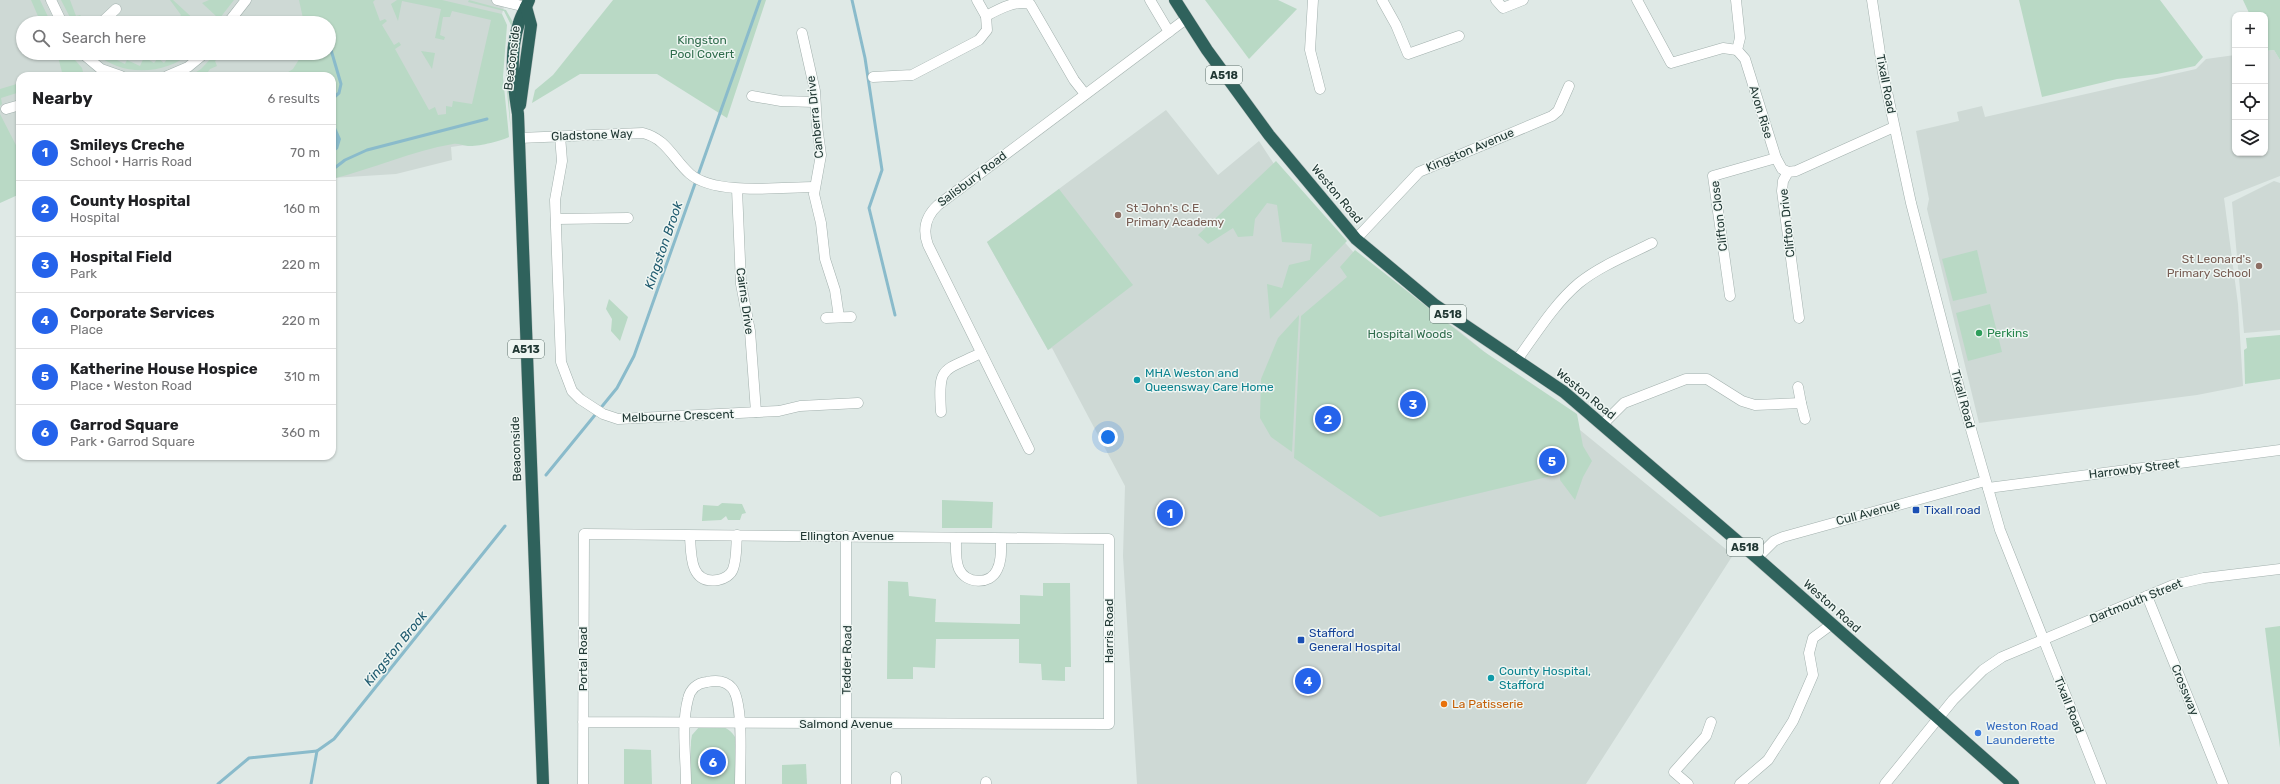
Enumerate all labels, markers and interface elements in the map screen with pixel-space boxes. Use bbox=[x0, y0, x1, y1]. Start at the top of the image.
map controls bbox=[2232, 12, 2268, 156]
button: + bbox=[2232, 12, 2268, 48]
search box bbox=[16, 16, 336, 60]
street label: Beaconside bbox=[501, 25, 523, 91]
icon: search bbox=[30, 27, 52, 49]
text: Search here bbox=[62, 29, 146, 47]
park label: Kingston Pool Covert bbox=[670, 33, 734, 61]
button: − bbox=[2232, 48, 2268, 84]
street label: Tixall Road bbox=[1873, 53, 1899, 115]
road number: A518 bbox=[1206, 66, 1242, 84]
street label: Canberra Drive bbox=[804, 75, 826, 159]
street label: Avon Rise bbox=[1746, 84, 1776, 141]
button: locate bbox=[2232, 84, 2268, 120]
text: Nearby bbox=[32, 88, 93, 108]
text: 6 results bbox=[268, 91, 320, 106]
button: layers bbox=[2232, 120, 2268, 156]
street label: Kingston Avenue bbox=[1424, 125, 1516, 175]
street label: Gladstone Way bbox=[551, 127, 633, 143]
text: Smileys Creche bbox=[70, 136, 185, 154]
text: 1 bbox=[42, 145, 48, 160]
text: 70 m bbox=[290, 145, 320, 160]
street label: Salisbury Road bbox=[935, 149, 1009, 209]
text: School · Harris Road bbox=[70, 154, 192, 169]
street label: Weston Road bbox=[1308, 162, 1366, 226]
street label: Clifton Close bbox=[1708, 180, 1730, 252]
street label: Clifton Drive bbox=[1776, 188, 1798, 258]
text: County Hospital bbox=[70, 192, 190, 210]
water label: Kingston Brook bbox=[641, 199, 687, 291]
text: 2 bbox=[41, 201, 49, 216]
text: 160 m bbox=[284, 201, 320, 216]
place label: St John's C.E. Primary Academy bbox=[1126, 201, 1224, 229]
text: Hospital bbox=[70, 210, 120, 225]
marker: St John's C.E. Primary Academy bbox=[1113, 210, 1123, 220]
text: Hospital Field bbox=[70, 248, 172, 266]
place label: St Leonard's Primary School bbox=[2167, 252, 2251, 280]
text: 3 bbox=[41, 257, 49, 272]
text: 220 m bbox=[282, 257, 320, 272]
marker: St Leonard's Primary School bbox=[2254, 261, 2264, 271]
text: Park bbox=[70, 266, 97, 281]
street label: Cairns Drive bbox=[733, 267, 757, 336]
text: Corporate Services bbox=[70, 304, 215, 322]
road number: A518 bbox=[1430, 305, 1466, 323]
text: 4 bbox=[41, 313, 49, 328]
text: 220 m bbox=[282, 313, 320, 328]
text: Place bbox=[70, 322, 103, 337]
place label: Perkins bbox=[1987, 326, 2028, 340]
park label: Hospital Woods bbox=[1367, 327, 1453, 341]
marker: Perkins bbox=[1974, 328, 1984, 338]
road number: A513 bbox=[508, 340, 544, 358]
text: Katherine House Hospice bbox=[70, 360, 258, 378]
place label: MHA Weston and Queensway Care Home bbox=[1145, 366, 1274, 394]
street label: Weston Road bbox=[1553, 366, 1619, 422]
street label: Tixall Road bbox=[1948, 368, 1978, 430]
text: 5 bbox=[41, 369, 49, 384]
text: 310 m bbox=[284, 369, 320, 384]
marker: MHA Weston and Queensway Care Home bbox=[1132, 375, 1142, 385]
text: Place · Weston Road bbox=[70, 378, 192, 393]
pin: 3 bbox=[1400, 389, 1426, 419]
pin: 2 bbox=[1315, 404, 1341, 434]
street label: Melbourne Crescent bbox=[622, 407, 735, 425]
text: Garrod Square bbox=[70, 416, 179, 434]
street label: Beaconside bbox=[508, 416, 524, 482]
text: 6 bbox=[41, 425, 49, 440]
text: 360 m bbox=[281, 425, 320, 440]
your location bbox=[1098, 427, 1118, 447]
text: Park · Garrod Square bbox=[70, 434, 195, 449]
pin: 5 bbox=[1539, 446, 1565, 476]
street label: Harrowby Street bbox=[2088, 456, 2181, 482]
pin: 1 bbox=[1157, 498, 1183, 528]
street label: Cull Avenue bbox=[1834, 498, 1902, 528]
place label: Tixall road bbox=[1924, 503, 1981, 517]
marker: Tixall road bbox=[1911, 505, 1921, 515]
street label: Ellington Avenue bbox=[800, 529, 894, 543]
road number: A518 bbox=[1727, 538, 1763, 556]
street label: Dartmouth Street bbox=[2088, 576, 2185, 626]
street label: Weston Road bbox=[1800, 577, 1864, 635]
street label: Harris Road bbox=[1102, 599, 1116, 663]
water label: Kingston Brook bbox=[361, 608, 431, 689]
street label: Tedder Road bbox=[839, 625, 855, 695]
place label: Stafford General Hospital bbox=[1309, 626, 1401, 654]
street label: Portal Road bbox=[576, 627, 590, 691]
marker: Stafford General Hospital bbox=[1296, 635, 1306, 645]
street label: Crossway bbox=[2168, 662, 2202, 718]
place label: County Hospital, Stafford bbox=[1499, 664, 1591, 692]
pin: 4 bbox=[1295, 666, 1321, 696]
marker: County Hospital, Stafford bbox=[1486, 673, 1496, 683]
street label: Tixall Road bbox=[2051, 675, 2087, 735]
place label: La Patisserie bbox=[1452, 697, 1523, 711]
marker: La Patisserie bbox=[1439, 699, 1449, 709]
street label: Salmond Avenue bbox=[799, 717, 893, 731]
place label: Weston Road Launderette bbox=[1986, 719, 2058, 747]
marker: Weston Road Launderette bbox=[1973, 728, 1983, 738]
pin: 6 bbox=[700, 747, 726, 777]

